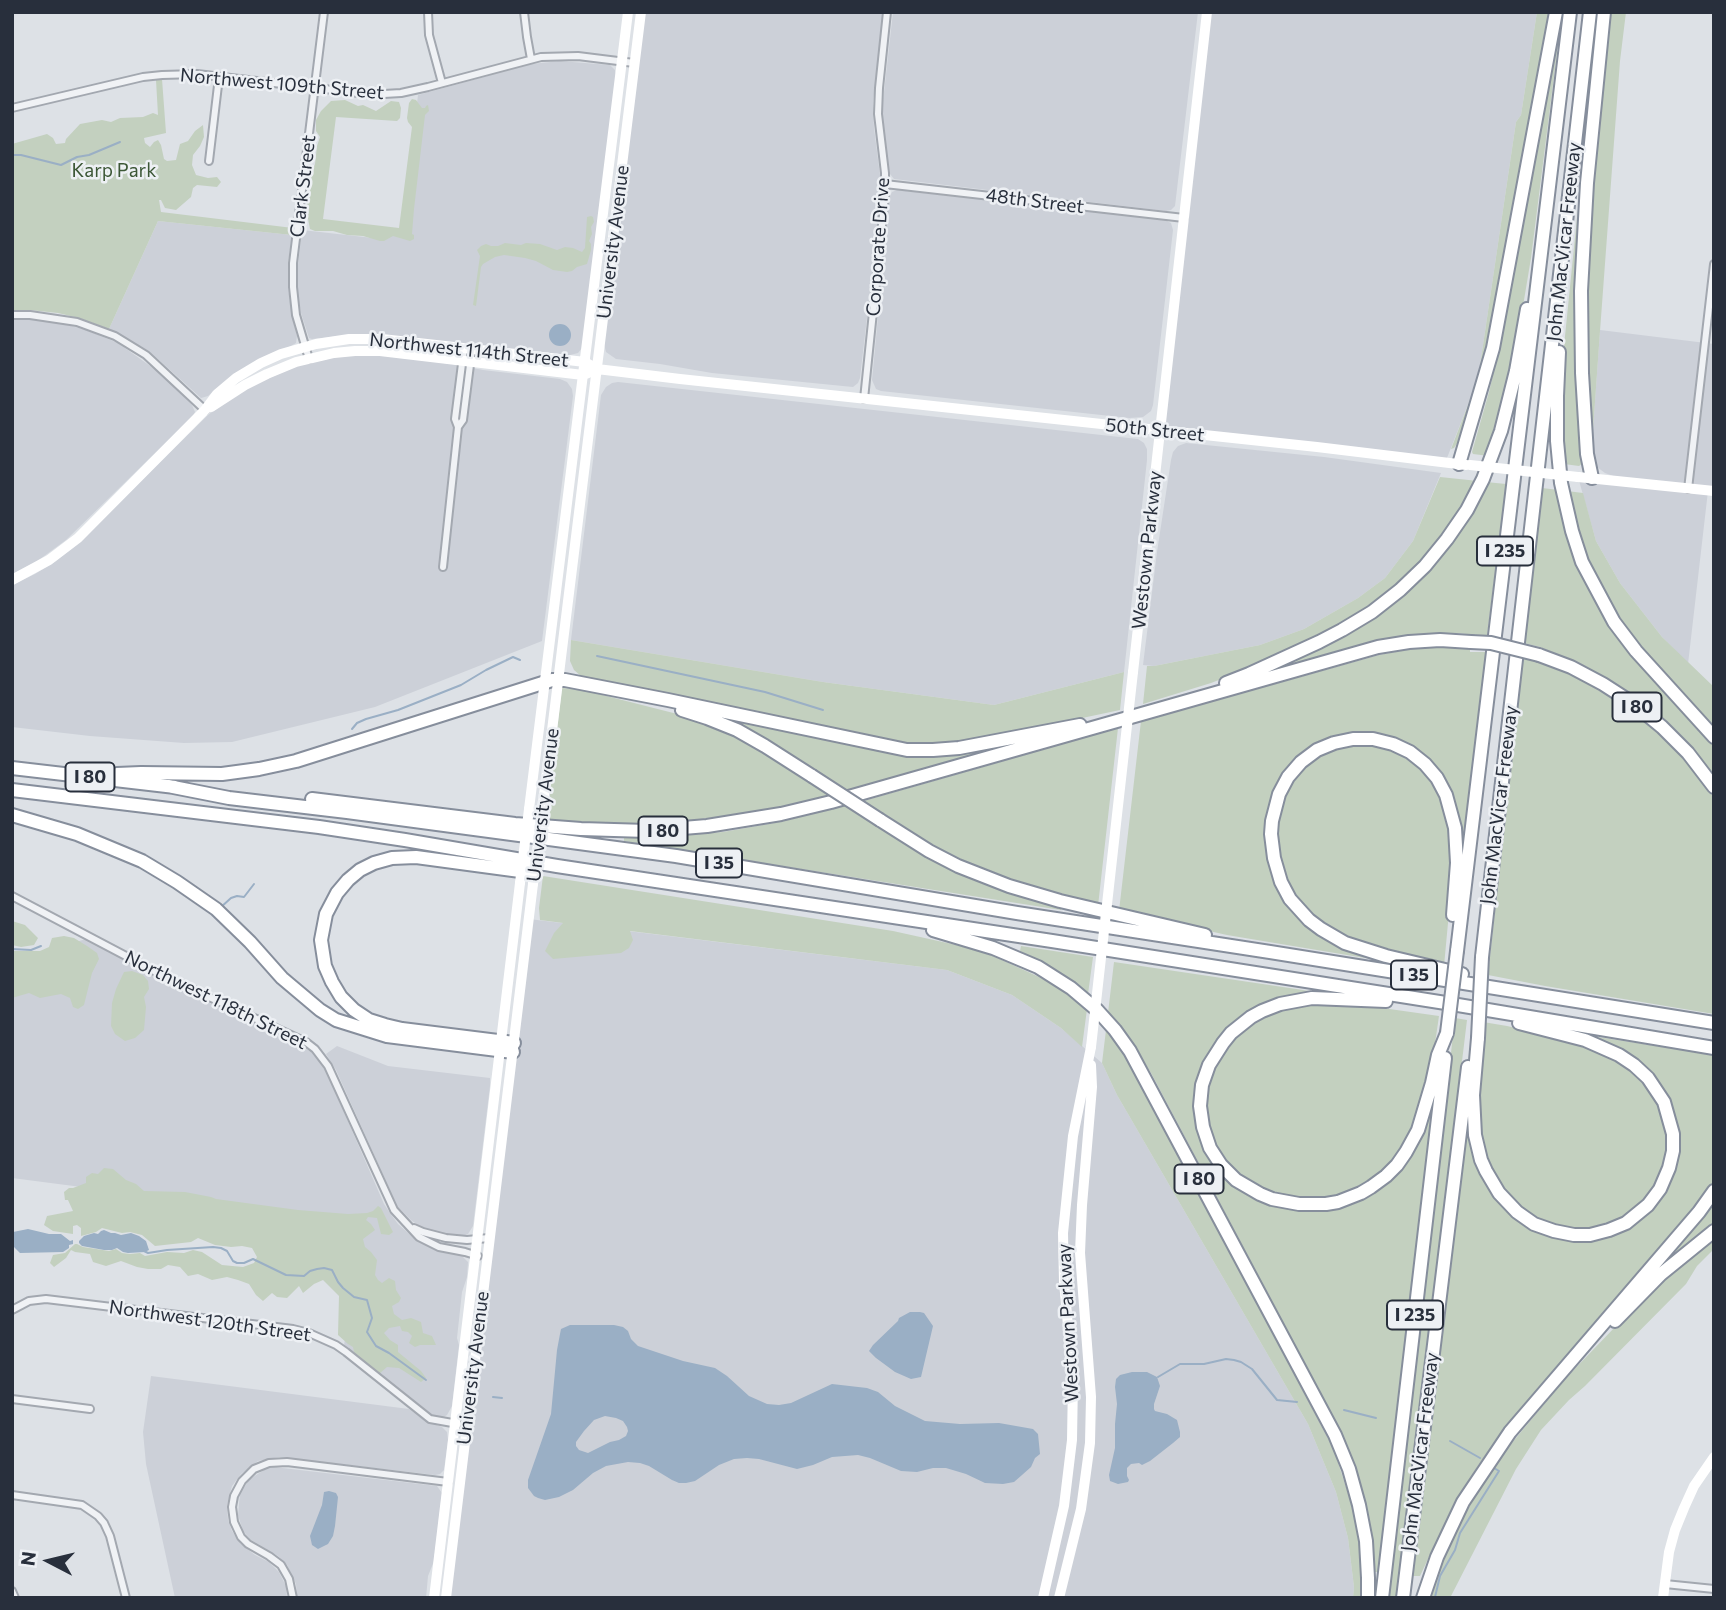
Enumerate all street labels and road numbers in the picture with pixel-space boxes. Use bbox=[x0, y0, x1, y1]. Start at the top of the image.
street label: Northwest 109th Street bbox=[179, 64, 385, 104]
street label: Clark Street bbox=[285, 133, 321, 239]
street label: John MacVicar Freeway bbox=[1542, 141, 1586, 343]
street label: University Avenue bbox=[592, 164, 634, 320]
street label: Corporate Drive bbox=[862, 177, 894, 317]
street label: 48th Street bbox=[985, 184, 1085, 218]
street label: Northwest 114th Street bbox=[368, 328, 570, 372]
street label: 50th Street bbox=[1104, 413, 1206, 447]
street label: Westown Parkway bbox=[1127, 470, 1167, 630]
road number: I 235 bbox=[1477, 536, 1533, 566]
road number: I 80 bbox=[1612, 692, 1662, 722]
street label: John MacVicar Freeway bbox=[1475, 704, 1523, 906]
street label: University Avenue bbox=[522, 727, 564, 883]
road number: I 80 bbox=[66, 762, 114, 792]
road number: I 80 bbox=[638, 816, 688, 846]
road number: I 35 bbox=[696, 848, 742, 878]
street label: Northwest 118th Street bbox=[121, 946, 311, 1054]
road number: I 35 bbox=[1391, 960, 1437, 990]
road number: I 80 bbox=[1174, 1164, 1224, 1194]
street label: Westown Parkway bbox=[1052, 1243, 1084, 1403]
street label: University Avenue bbox=[452, 1290, 494, 1446]
street label: Northwest 120th Street bbox=[108, 1296, 312, 1346]
road number: I 235 bbox=[1387, 1300, 1443, 1330]
street label: John MacVicar Freeway bbox=[1396, 1351, 1444, 1553]

